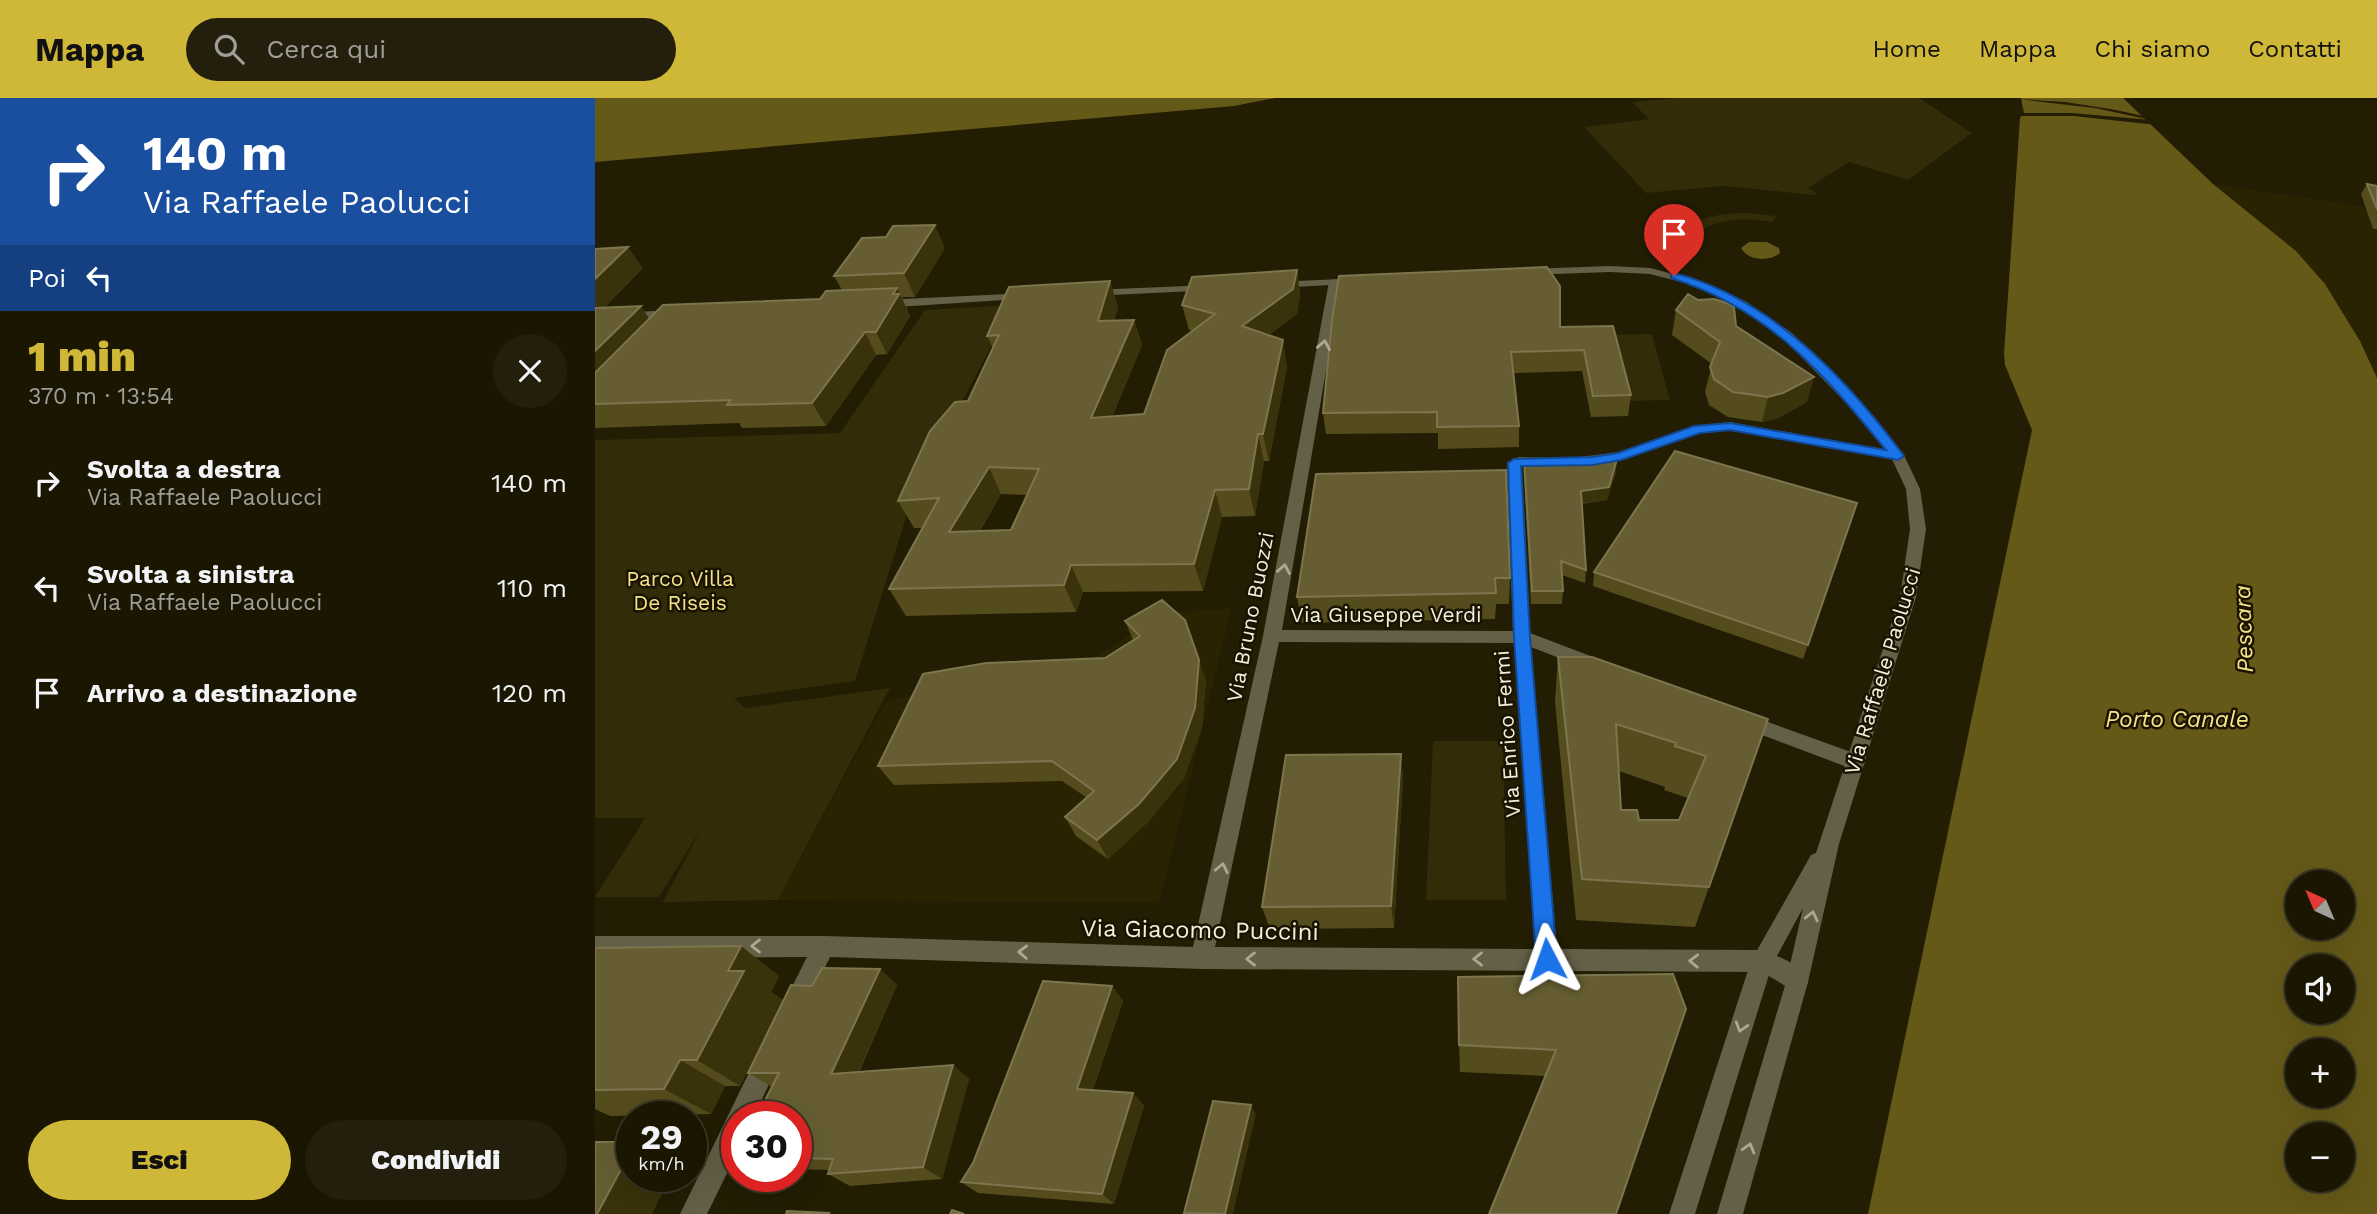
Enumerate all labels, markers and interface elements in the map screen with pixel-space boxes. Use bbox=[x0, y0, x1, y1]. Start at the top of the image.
search box bbox=[186, 18, 676, 81]
text: Mappa bbox=[35, 30, 144, 69]
icon: search bbox=[210, 30, 248, 68]
text: Cerca qui bbox=[266, 34, 386, 64]
text: Home bbox=[1872, 35, 1941, 63]
text: Mappa bbox=[1979, 35, 2057, 63]
text: Chi siamo bbox=[2095, 35, 2210, 63]
text: Contatti bbox=[2248, 35, 2342, 63]
text: 140 m bbox=[143, 124, 287, 182]
icon: right bbox=[28, 126, 119, 217]
text: Via Raffaele Paolucci bbox=[143, 183, 470, 221]
pin bbox=[1644, 204, 1704, 276]
icon: arrive bbox=[1655, 215, 1693, 253]
icon: left bbox=[80, 259, 118, 297]
text: Poi bbox=[28, 263, 66, 293]
text: 1 min bbox=[28, 332, 136, 381]
button: close bbox=[493, 334, 567, 408]
one-way arrow bbox=[1316, 339, 1331, 351]
text: 370 m · 13:54 bbox=[28, 383, 174, 410]
text: Svolta a destra bbox=[87, 454, 280, 484]
icon: right bbox=[28, 464, 66, 502]
text: 140 m bbox=[491, 468, 567, 498]
text: Via Raffaele Paolucci bbox=[87, 484, 322, 511]
street label: Via Bruno Buozzi bbox=[1221, 530, 1279, 704]
text: Svolta a sinistra bbox=[87, 559, 294, 589]
one-way arrow bbox=[1275, 563, 1290, 575]
street label: Via Raffaele Paolucci bbox=[1839, 565, 1925, 777]
park label: Parco Villa De Riseis bbox=[626, 566, 734, 615]
icon: left bbox=[28, 569, 66, 607]
text: 110 m bbox=[497, 573, 567, 603]
water label: Pescara bbox=[2229, 585, 2259, 673]
text: Via Raffaele Paolucci bbox=[87, 589, 322, 616]
street label: Via Giuseppe Verdi bbox=[1290, 602, 1482, 627]
street label: Via Enrico Fermi bbox=[1489, 649, 1525, 819]
icon: arrive bbox=[28, 674, 66, 712]
text: Arrivo a destinazione bbox=[87, 678, 357, 708]
text: 120 m bbox=[492, 678, 567, 708]
water label: Porto Canale bbox=[2105, 706, 2249, 733]
one-way arrow bbox=[1213, 862, 1228, 874]
north arrow bbox=[2285, 870, 2355, 940]
map controls bbox=[2285, 870, 2355, 1192]
one-way arrow bbox=[1804, 910, 1819, 922]
street label: Via Giacomo Puccini bbox=[1081, 914, 1319, 946]
position arrow bbox=[1510, 922, 1584, 996]
one-way arrow bbox=[750, 938, 761, 954]
one-way arrow bbox=[1018, 944, 1029, 959]
one-way arrow bbox=[1245, 951, 1256, 967]
one-way arrow bbox=[1473, 951, 1483, 967]
one-way arrow bbox=[1688, 953, 1698, 969]
button: sound bbox=[2285, 954, 2355, 1024]
one-way arrow bbox=[1735, 1020, 1750, 1032]
button: + bbox=[2285, 1038, 2355, 1108]
speed limit sign: 30 bbox=[721, 1101, 812, 1192]
text: 29 bbox=[640, 1116, 683, 1158]
button: Esci bbox=[28, 1120, 291, 1200]
button: Condividi bbox=[305, 1120, 567, 1200]
button: − bbox=[2285, 1122, 2355, 1192]
one-way arrow bbox=[1740, 1143, 1755, 1155]
text: km/h bbox=[638, 1153, 685, 1174]

